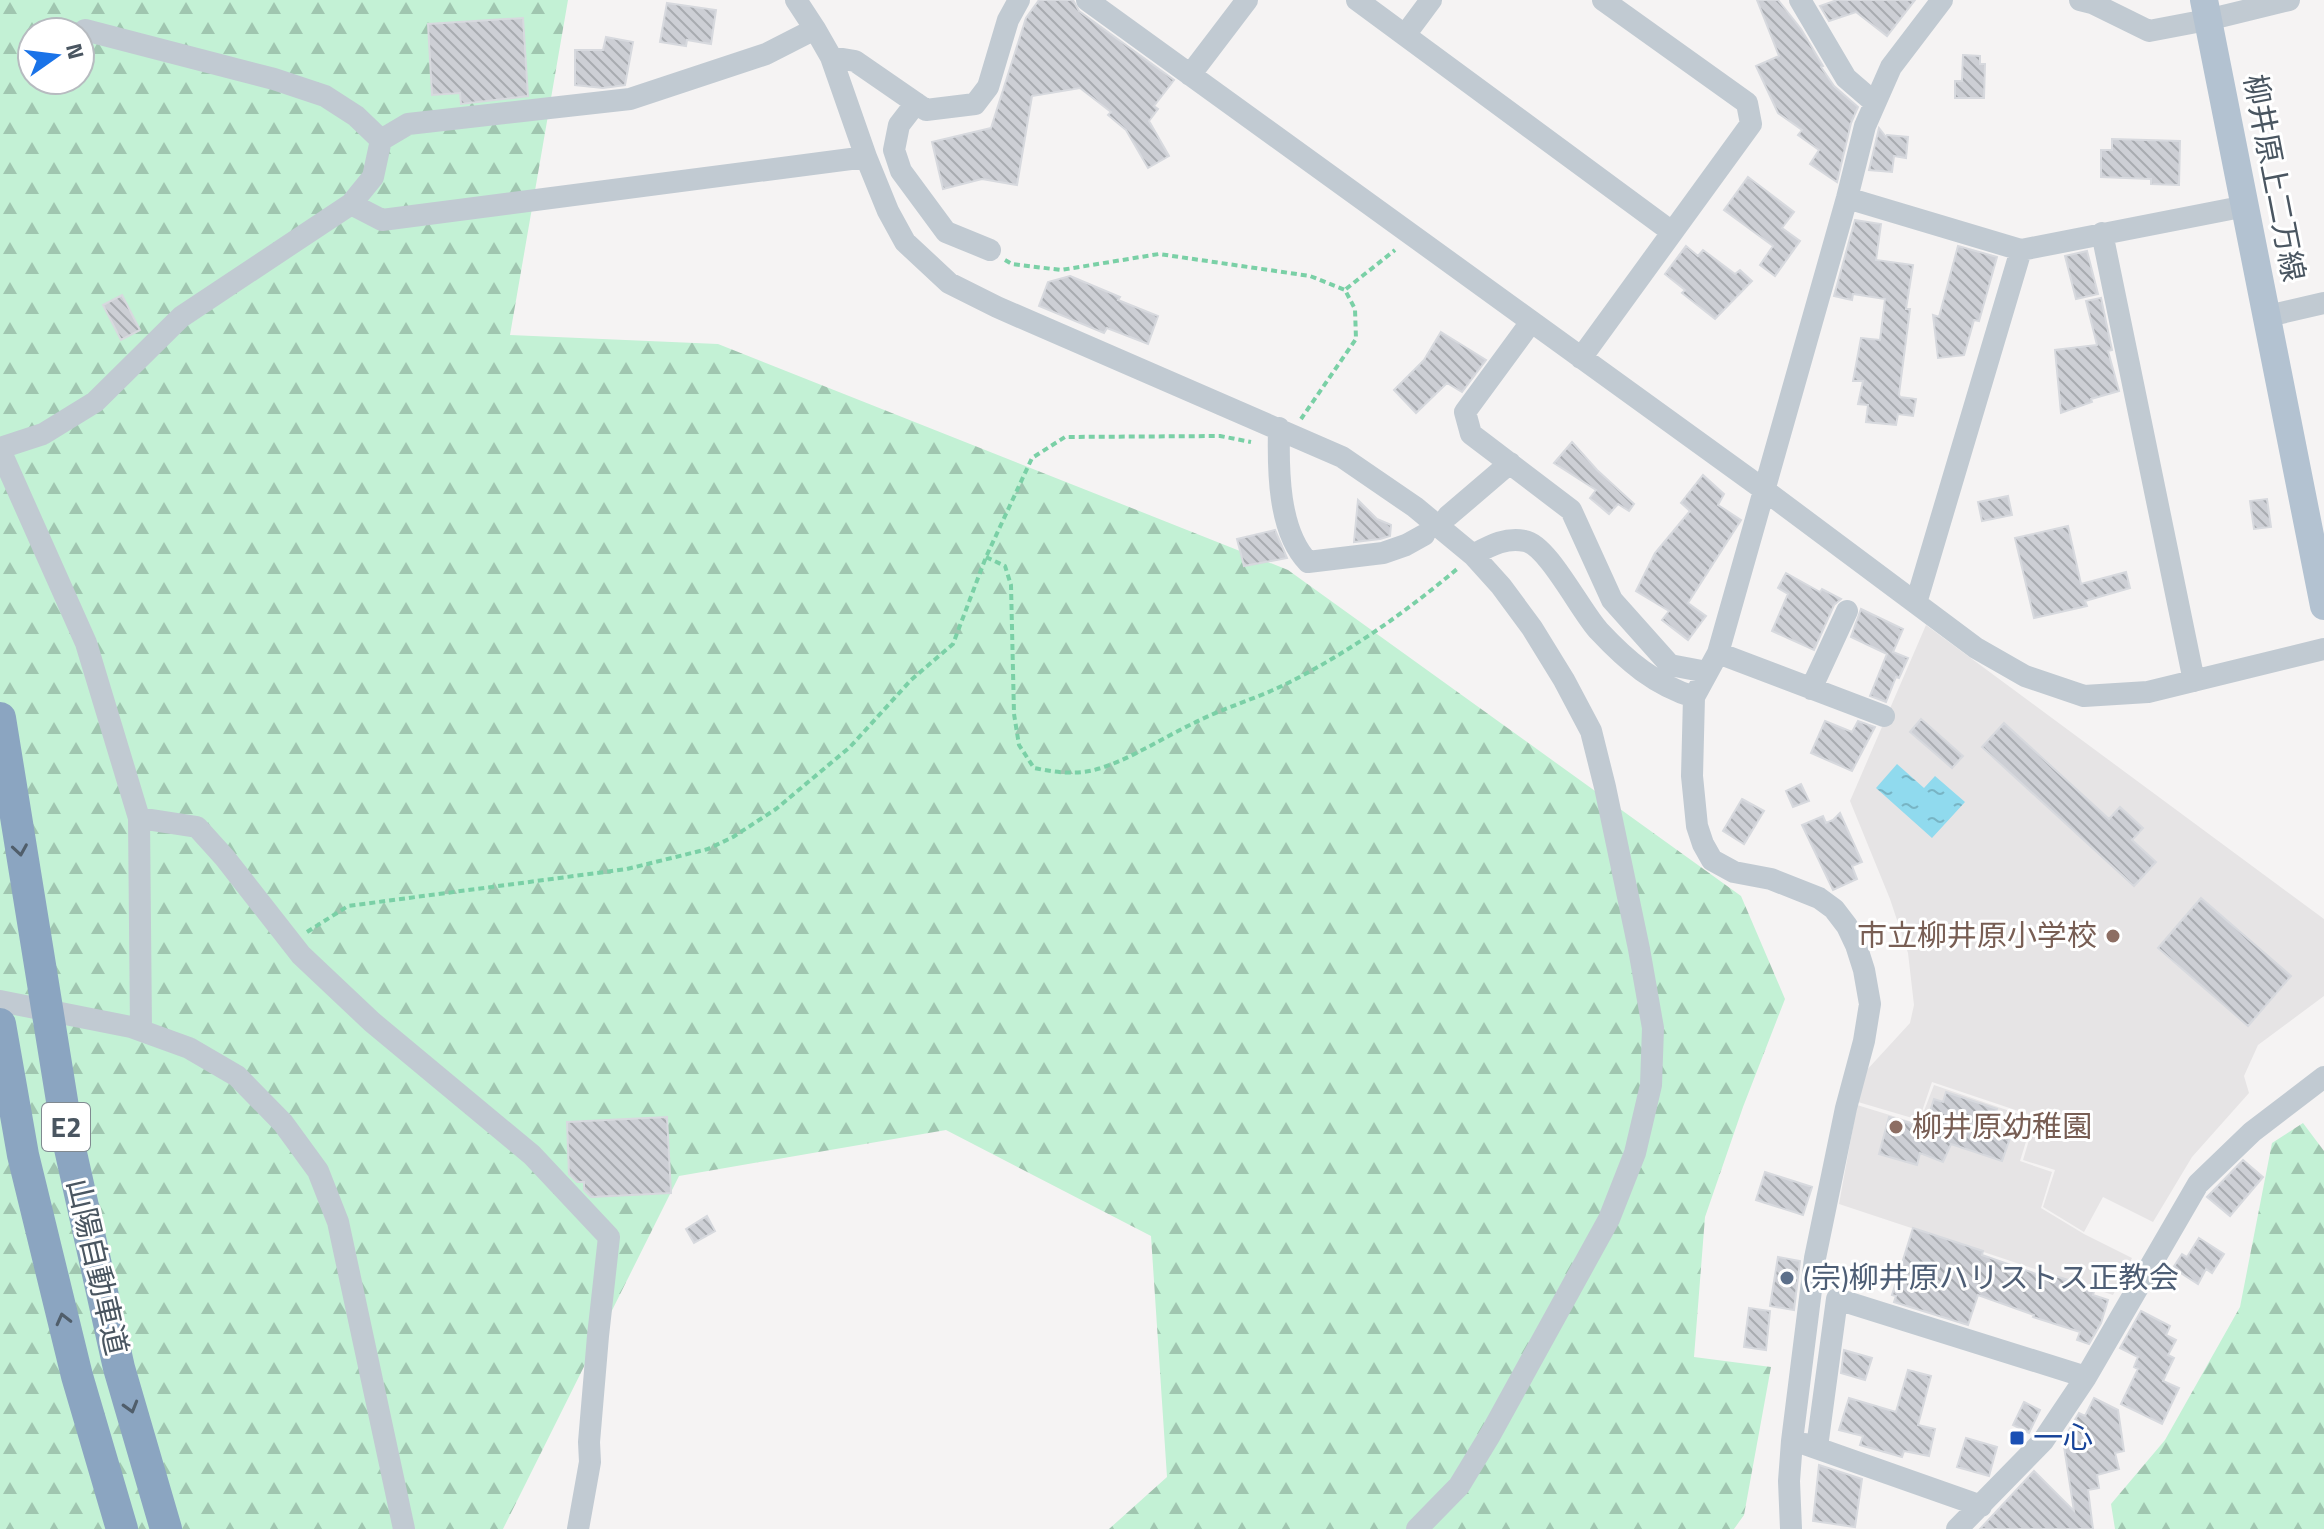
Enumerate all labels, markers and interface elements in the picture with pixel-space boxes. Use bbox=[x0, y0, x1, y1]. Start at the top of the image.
north arrow bbox=[16, 16, 96, 96]
text: N bbox=[57, 40, 94, 63]
street label: 柳井原上二万線 bbox=[2232, 70, 2318, 285]
one-way arrow bbox=[11, 843, 28, 857]
place label: 市立柳井原小学校 bbox=[1857, 912, 2097, 958]
marker: 市立柳井原小学校 bbox=[2104, 927, 2122, 945]
road number: E2 bbox=[42, 1103, 90, 1151]
place label: 柳井原幼稚園 bbox=[1912, 1103, 2092, 1149]
marker: 柳井原幼稚園 bbox=[1887, 1118, 1905, 1136]
street label: 山陽自動車道 bbox=[55, 1174, 141, 1360]
place label: (宗)柳井原ハリストス正教会 bbox=[1803, 1254, 2179, 1300]
marker: (宗)柳井原ハリストス正教会 bbox=[1778, 1269, 1796, 1287]
one-way arrow bbox=[56, 1313, 73, 1327]
one-way arrow bbox=[121, 1399, 138, 1413]
place label: 一心 bbox=[2033, 1414, 2093, 1460]
marker: 一心 bbox=[2008, 1429, 2026, 1447]

